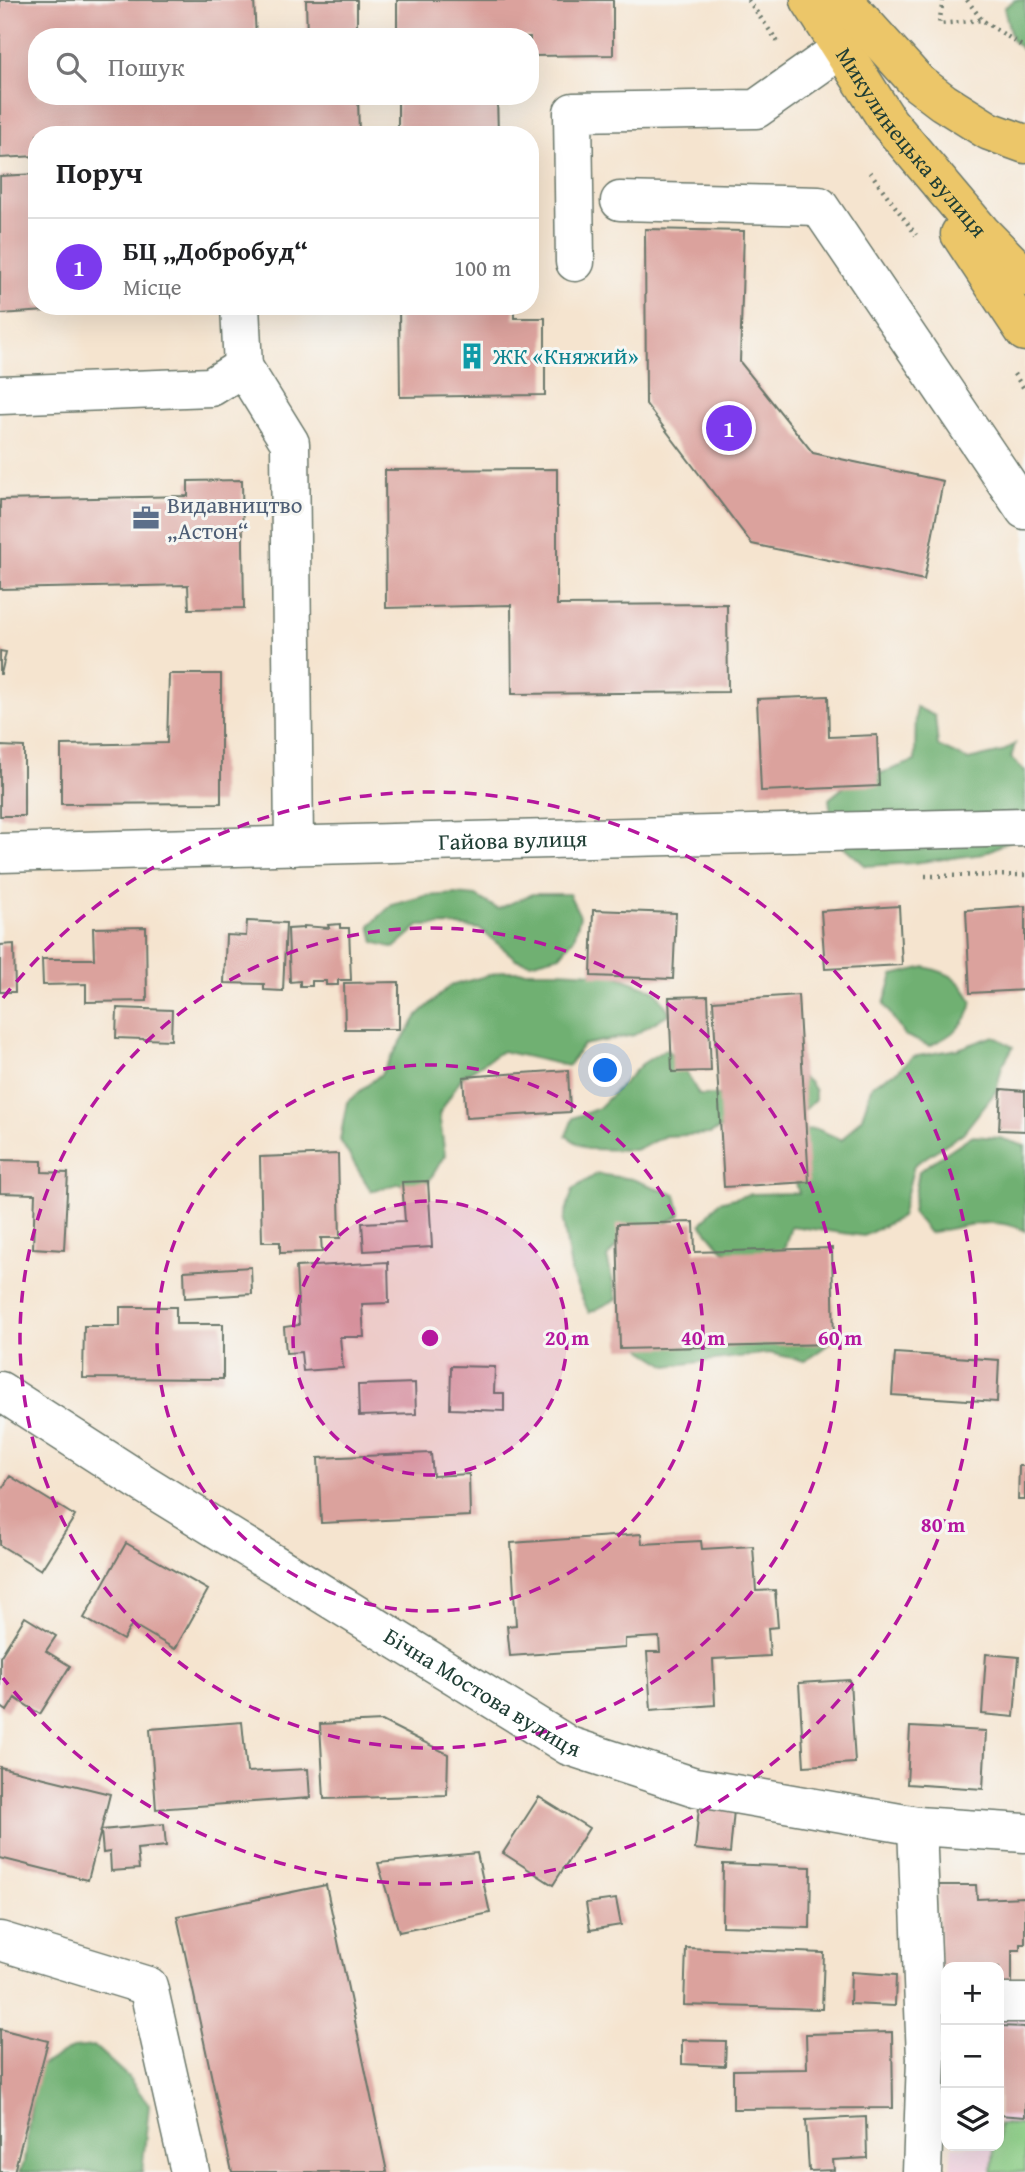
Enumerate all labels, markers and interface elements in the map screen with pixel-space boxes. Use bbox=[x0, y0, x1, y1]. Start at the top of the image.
search box bbox=[28, 28, 539, 105]
street label: Микулинецька вулиця bbox=[828, 40, 996, 244]
text: Пошук bbox=[108, 47, 185, 86]
icon: search bbox=[52, 48, 90, 86]
text: Поруч bbox=[56, 150, 143, 194]
text: БЦ „Добробуд“ bbox=[123, 231, 308, 270]
text: 1 bbox=[73, 251, 85, 284]
text: 100 m bbox=[454, 251, 511, 284]
text: Місце bbox=[123, 270, 182, 303]
place label: ЖК «Княжий» bbox=[492, 339, 639, 372]
building icon: ЖК «Княжий» bbox=[457, 341, 487, 371]
pin: 1 bbox=[706, 402, 752, 454]
place label: Видавництво „Астон“ bbox=[167, 488, 303, 547]
office icon: Видавництво „Астон“ bbox=[131, 503, 161, 533]
street label: Гайова вулиця bbox=[438, 821, 588, 858]
your location bbox=[588, 1053, 622, 1087]
text: 20 m bbox=[545, 1322, 589, 1353]
text: 40 m bbox=[681, 1322, 725, 1353]
text: 60 m bbox=[818, 1322, 862, 1353]
centre of rings bbox=[418, 1326, 442, 1350]
text: 80 m bbox=[921, 1509, 965, 1540]
street label: Бічна Мостова вулиця bbox=[378, 1619, 585, 1765]
map controls bbox=[941, 1962, 1004, 2151]
button: + bbox=[941, 1962, 1004, 2025]
button: − bbox=[941, 2025, 1004, 2088]
button: layers bbox=[941, 2088, 1004, 2151]

